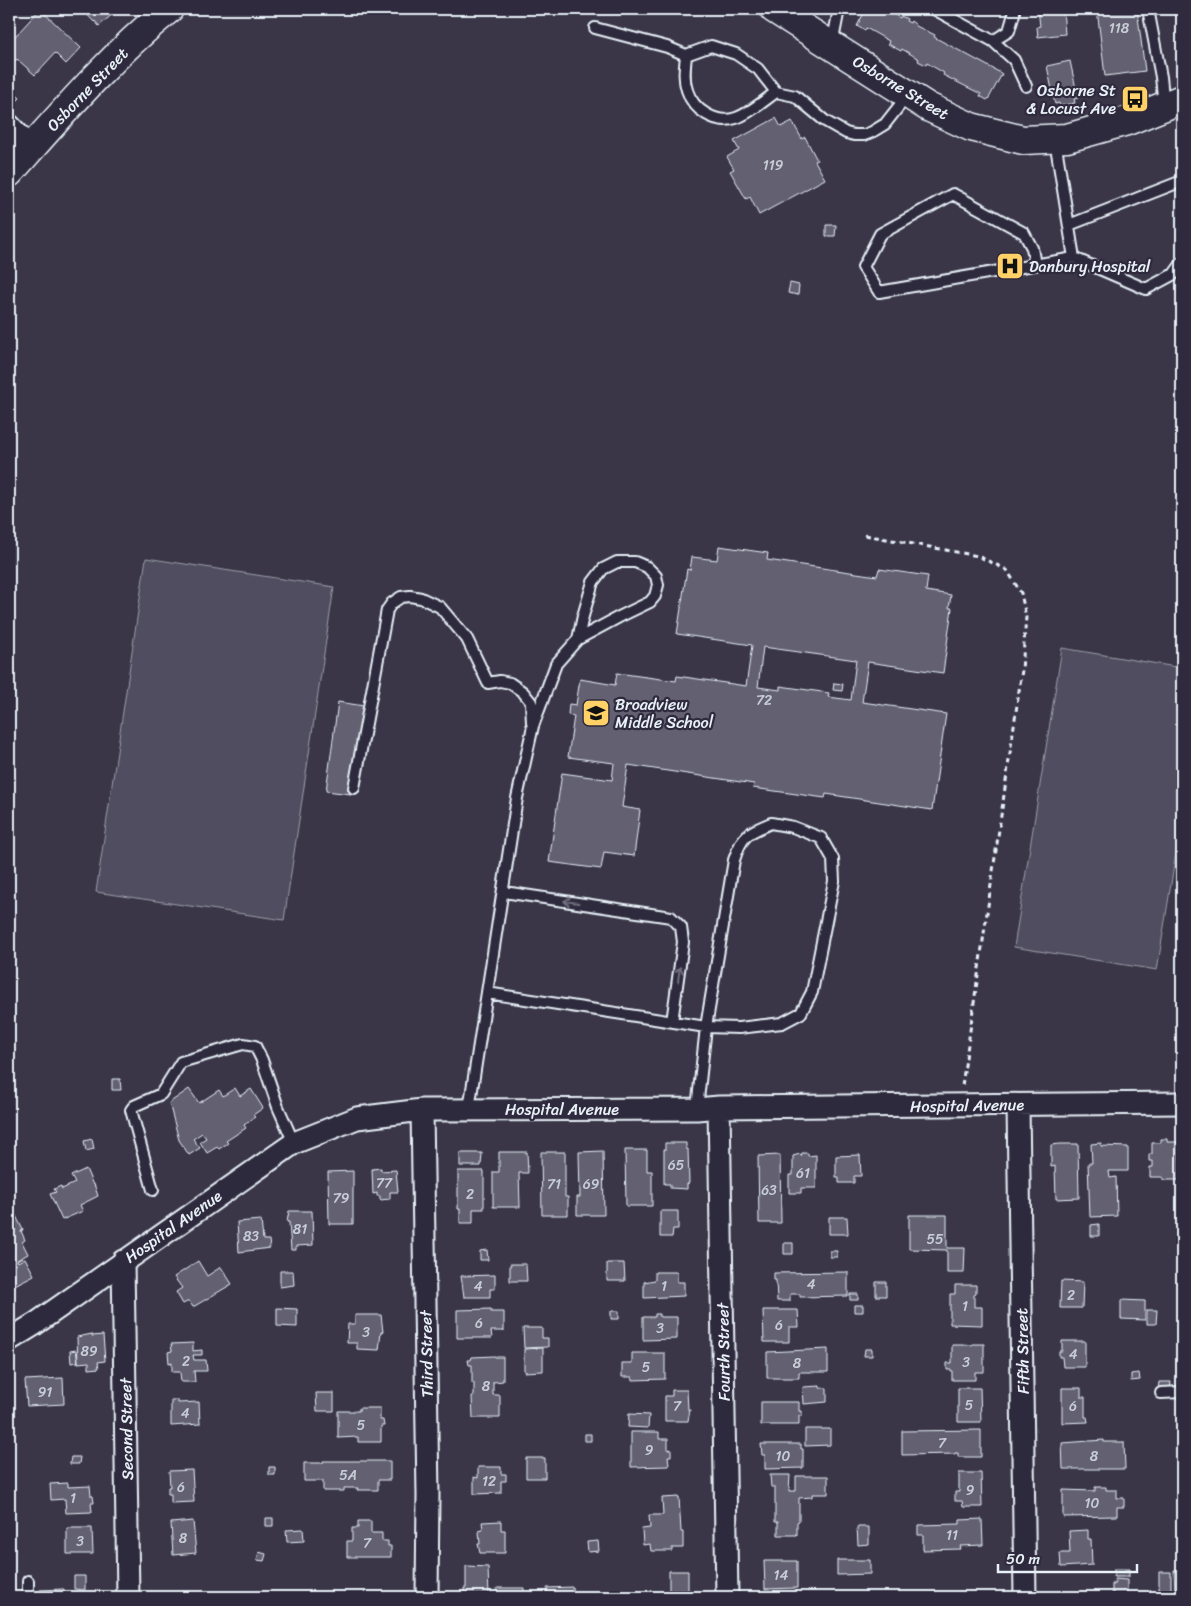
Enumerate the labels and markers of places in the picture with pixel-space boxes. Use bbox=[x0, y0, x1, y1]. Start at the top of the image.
place label: Osborne St & Locust Ave bbox=[1026, 76, 1116, 123]
bus stop icon: Osborne St & Locust Ave bbox=[1120, 84, 1150, 114]
hospital icon: Danbury Hospital bbox=[995, 251, 1025, 281]
place label: Danbury Hospital bbox=[1029, 252, 1151, 281]
place label: Broadview Middle School bbox=[615, 690, 714, 737]
school or university icon: Broadview Middle School bbox=[581, 698, 611, 728]

